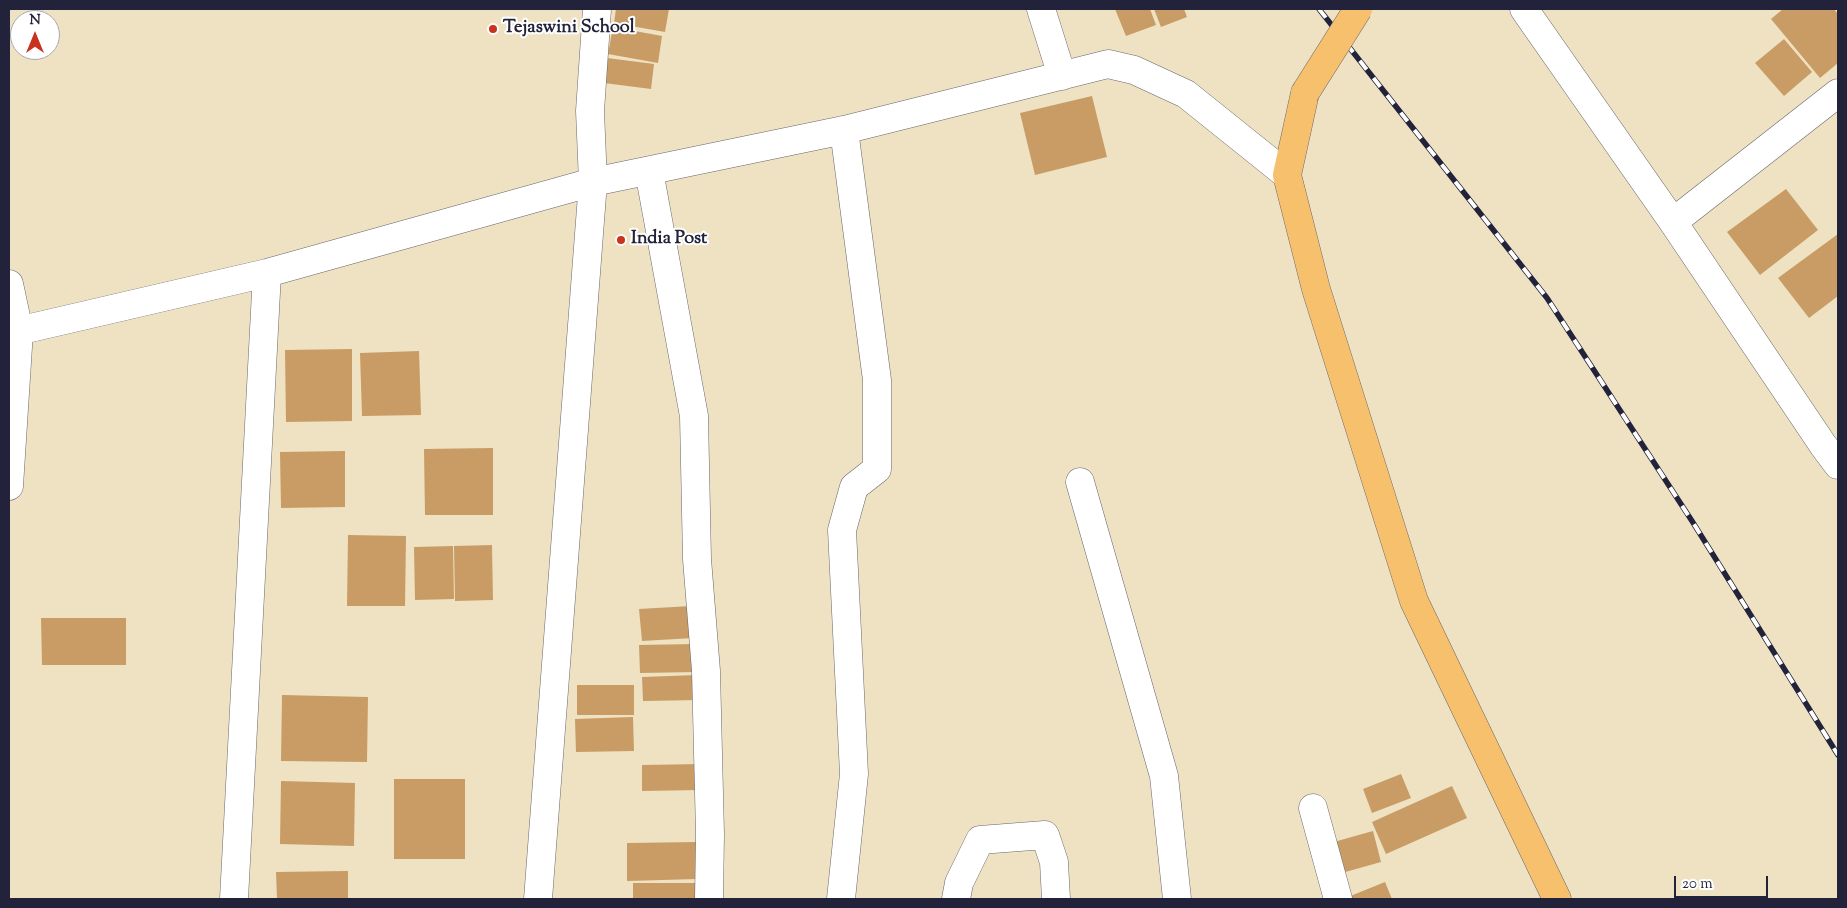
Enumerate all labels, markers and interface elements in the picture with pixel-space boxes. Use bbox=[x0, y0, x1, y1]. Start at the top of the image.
north arrow bbox=[10, 10, 60, 60]
text: N bbox=[29, 11, 41, 31]
place label: Tejaswini School bbox=[503, 18, 635, 40]
marker: Tejaswini School bbox=[487, 23, 499, 35]
place label: India Post bbox=[631, 229, 707, 251]
marker: India Post bbox=[615, 234, 627, 246]
scale bar bbox=[1677, 866, 1771, 898]
text: 20 m bbox=[1682, 874, 1713, 895]

